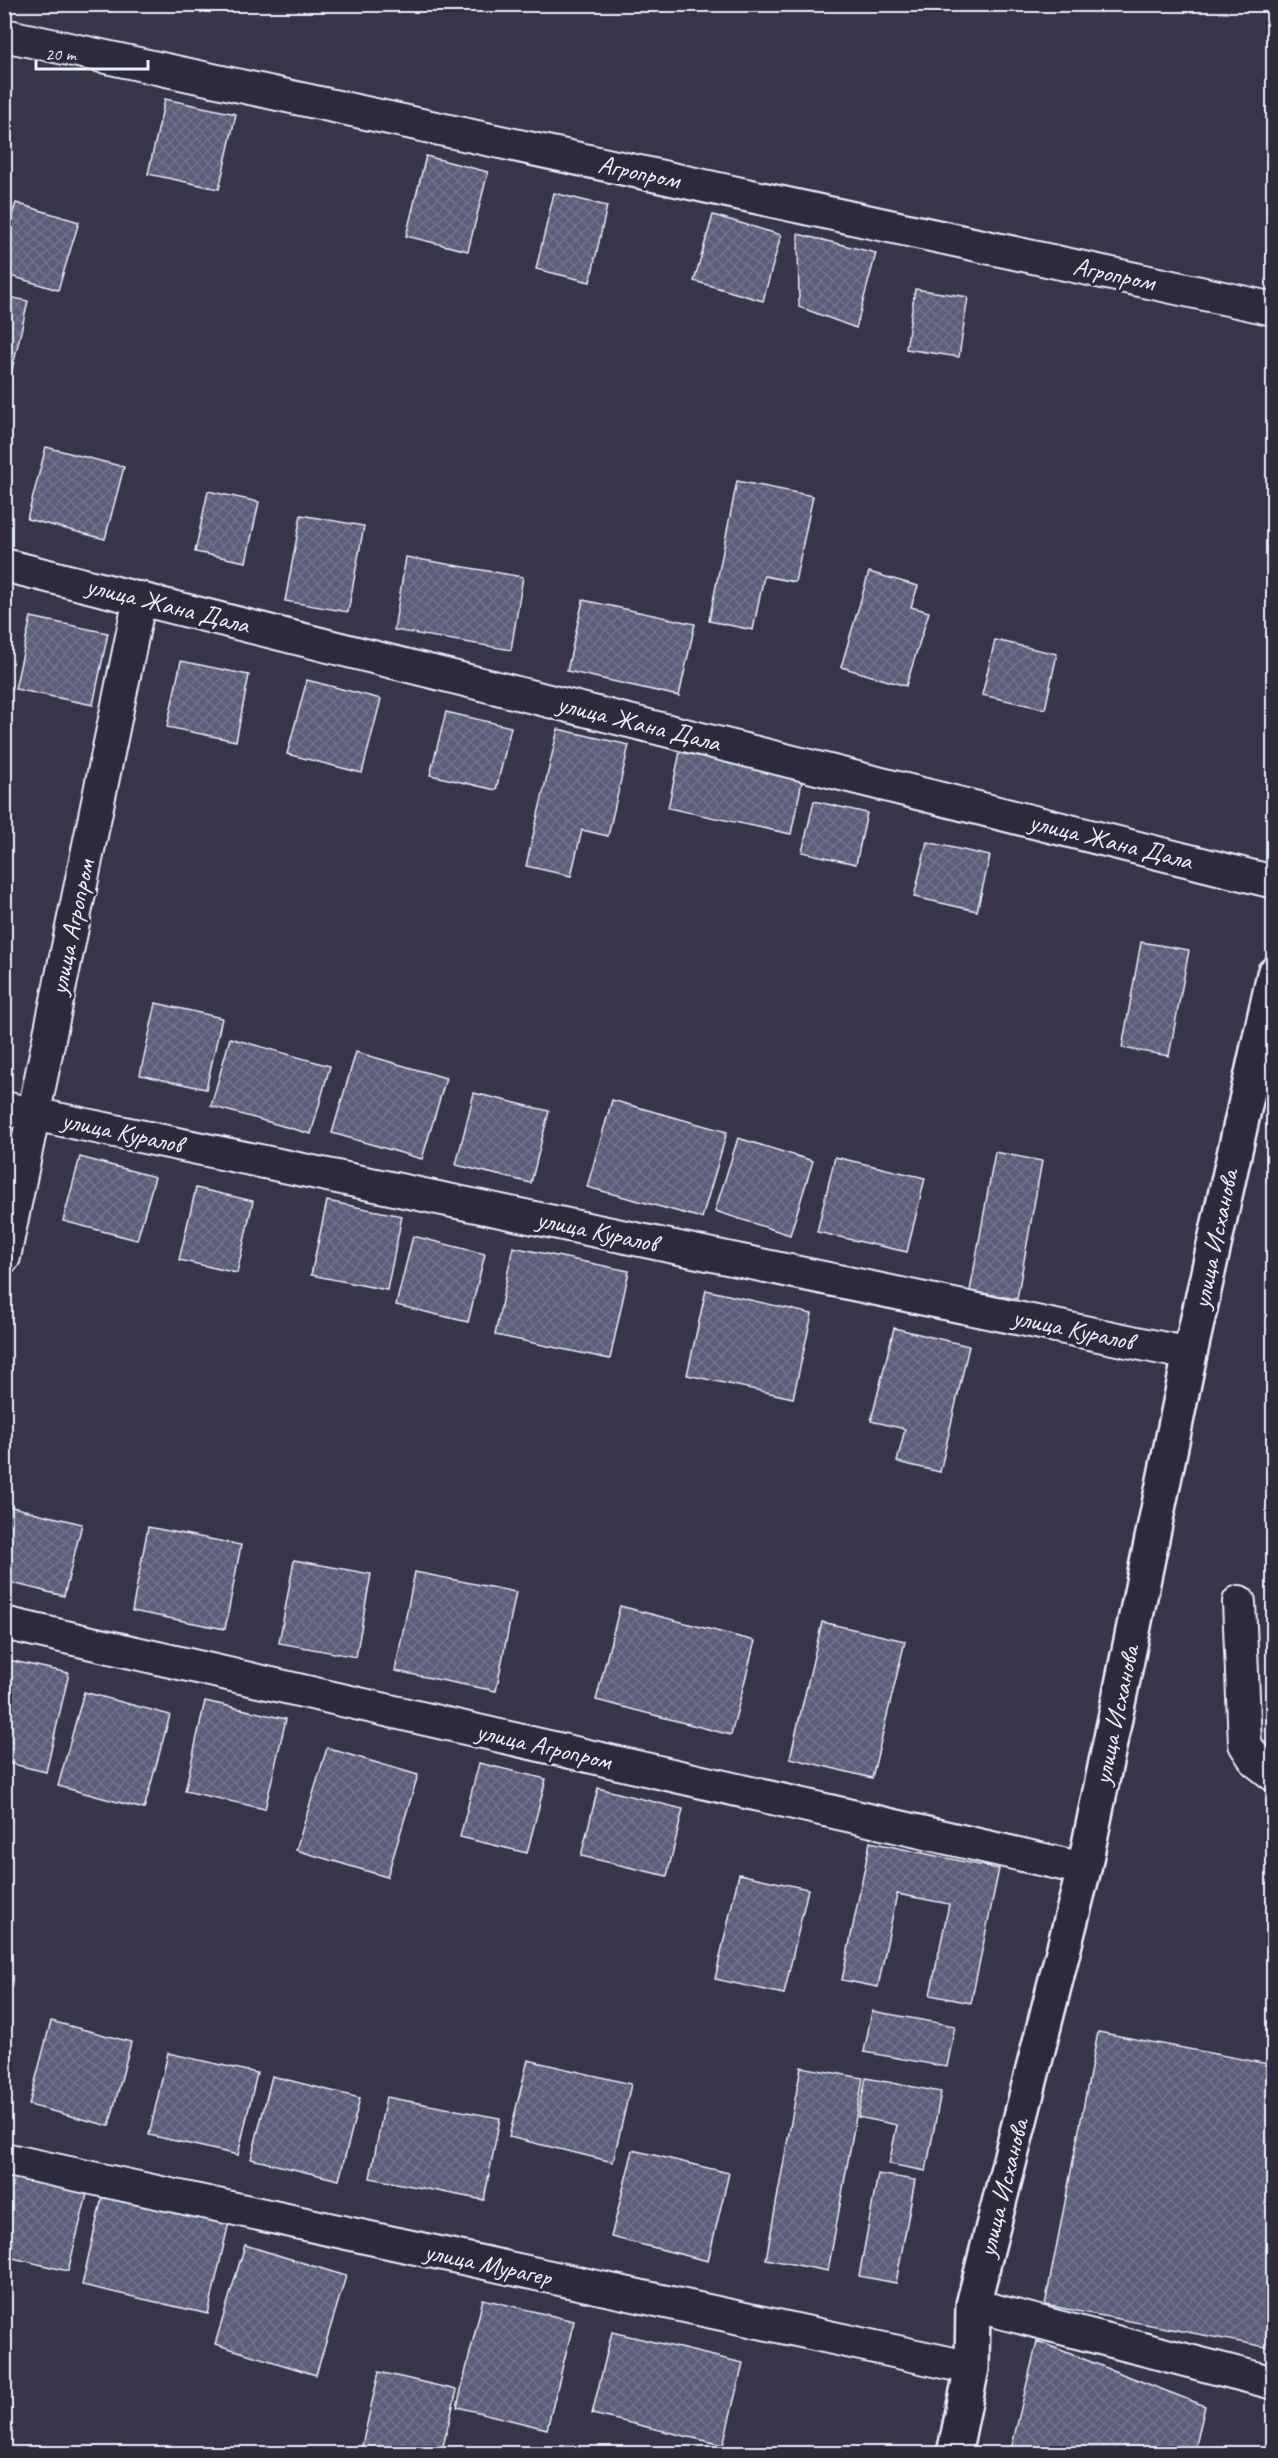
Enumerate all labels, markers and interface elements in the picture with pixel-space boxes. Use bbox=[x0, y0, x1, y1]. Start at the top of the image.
scale bar bbox=[36, 33, 148, 71]
text: 20 m bbox=[45, 43, 78, 65]
street label: Агропром bbox=[595, 147, 685, 197]
street label: Агропром bbox=[1070, 249, 1160, 299]
street label: улица Жана Дала bbox=[81, 568, 254, 642]
street label: улица Жана Дала bbox=[552, 686, 725, 760]
street label: улица Жана Дала bbox=[1024, 804, 1197, 878]
street label: улица Агропром bbox=[41, 855, 103, 1000]
street label: улица Куралов bbox=[57, 1103, 190, 1162]
street label: улица Исханова bbox=[1184, 1164, 1246, 1313]
street label: улица Куралов bbox=[532, 1202, 665, 1261]
street label: улица Куралов bbox=[1008, 1300, 1141, 1359]
street label: улица Исханова bbox=[1085, 1640, 1147, 1789]
street label: улица Агропром bbox=[471, 1714, 616, 1778]
street label: улица Исханова bbox=[969, 2113, 1037, 2262]
street label: улица Мурагер bbox=[420, 2234, 556, 2294]

